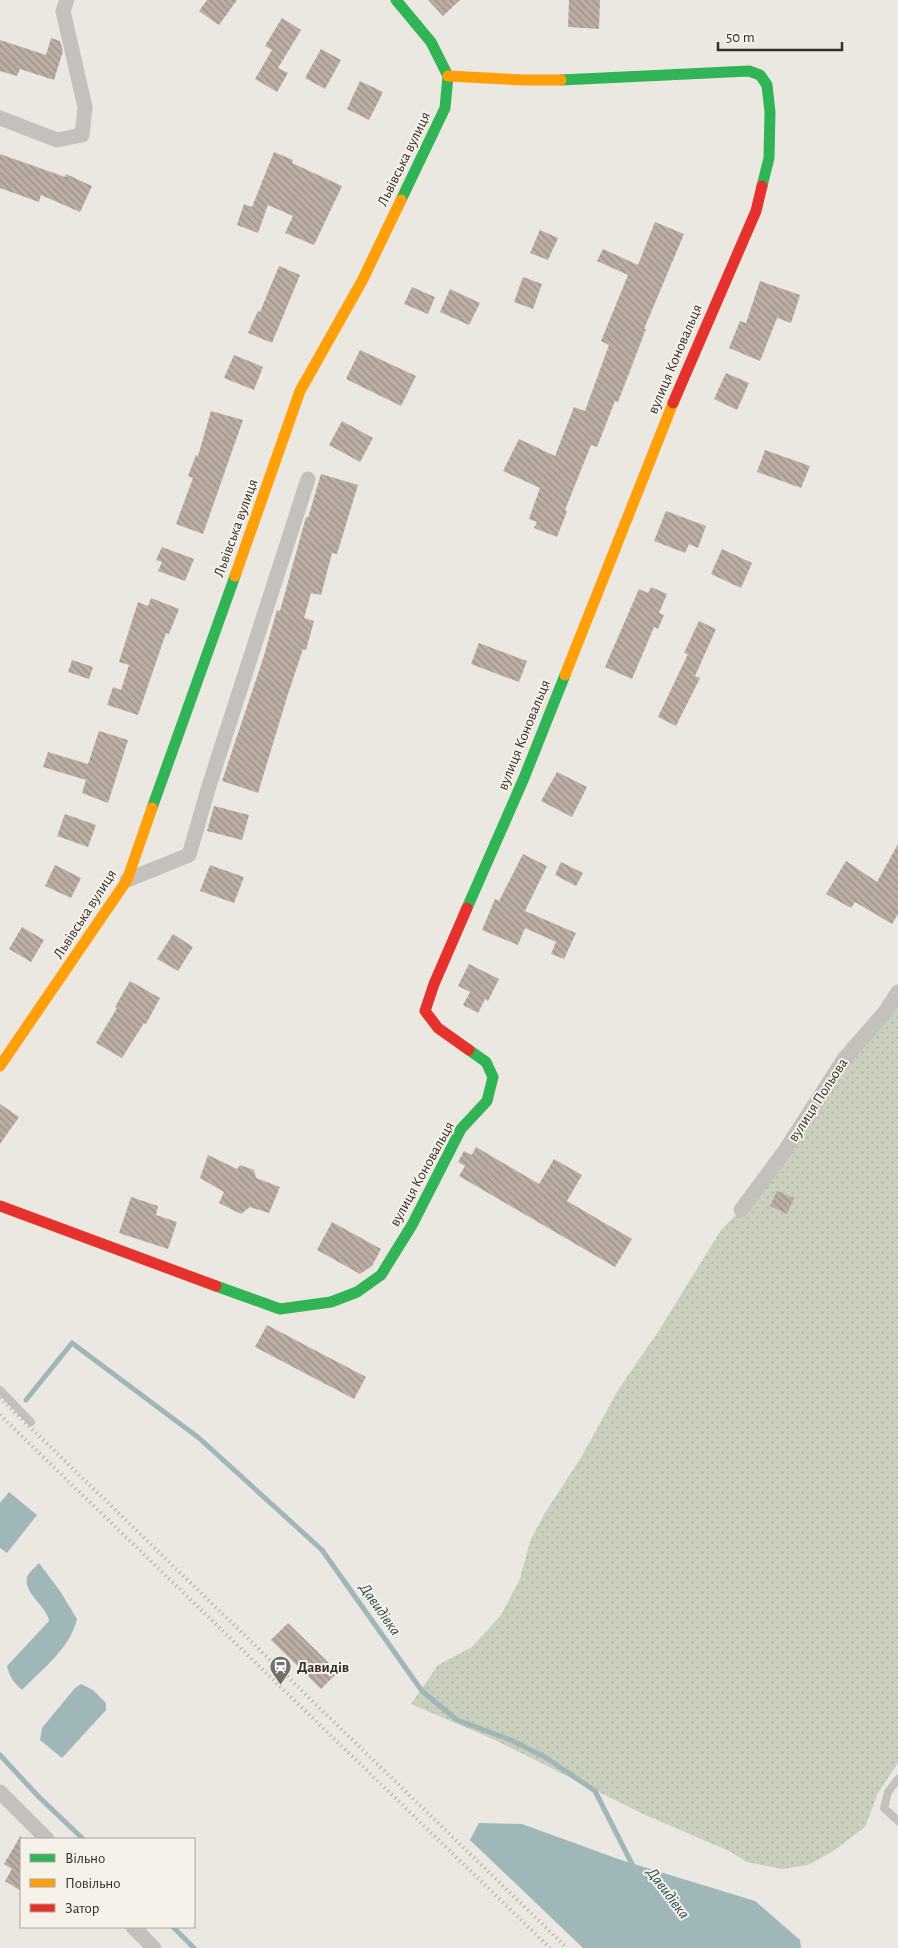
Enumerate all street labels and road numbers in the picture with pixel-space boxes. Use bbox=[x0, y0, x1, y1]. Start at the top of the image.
street label: Львівська вулиця bbox=[375, 109, 433, 209]
street label: вулиця Коновальця bbox=[645, 302, 705, 416]
street label: Львівська вулиця bbox=[211, 477, 261, 579]
street label: вулиця Коновальця bbox=[495, 678, 553, 792]
street label: Львівська вулиця bbox=[51, 867, 119, 961]
street label: вулиця Польова bbox=[786, 1056, 851, 1144]
street label: вулиця Коновальця bbox=[387, 1119, 457, 1229]

